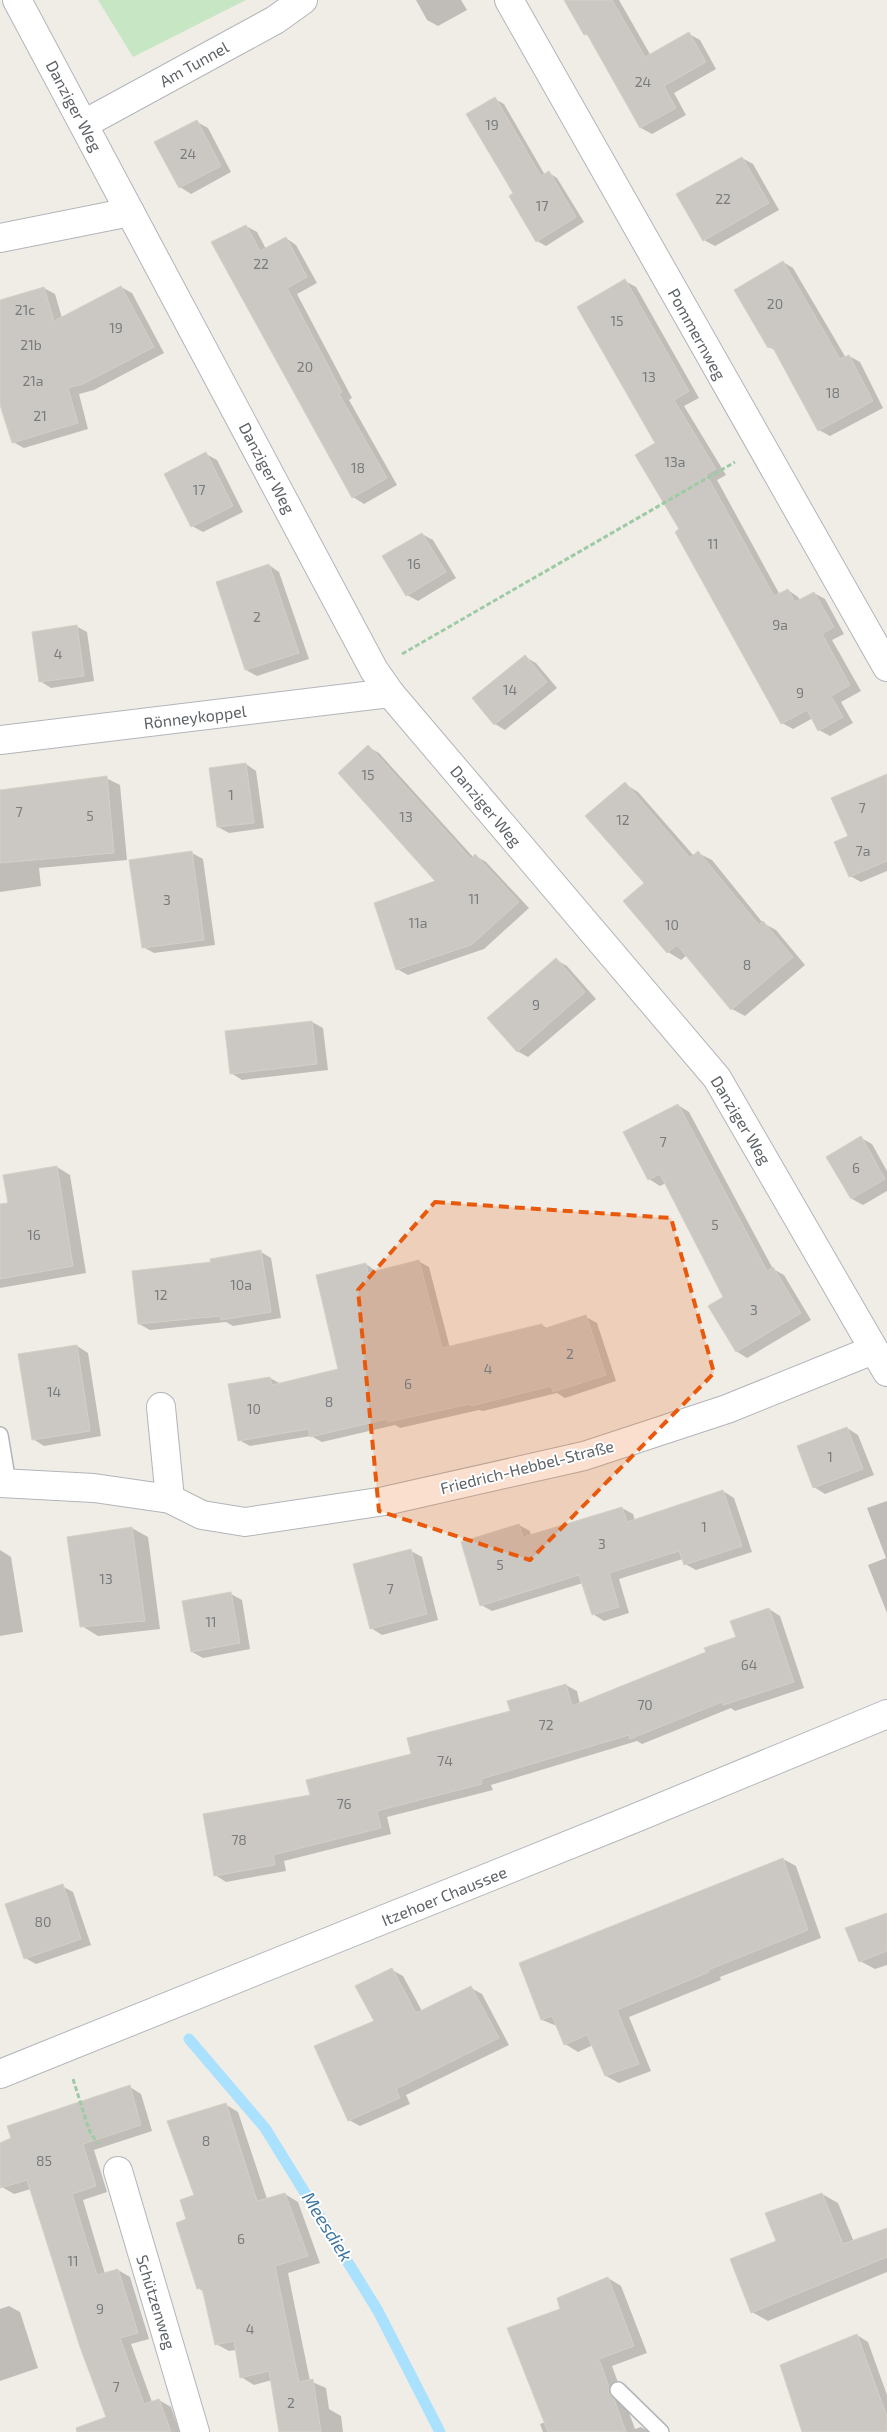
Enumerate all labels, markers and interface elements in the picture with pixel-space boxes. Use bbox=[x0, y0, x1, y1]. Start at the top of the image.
street label: Am Tunnel bbox=[156, 37, 232, 90]
street label: Danziger Weg bbox=[43, 57, 106, 154]
house number: 24 bbox=[635, 73, 651, 90]
house number: 19 bbox=[485, 116, 499, 133]
house number: 24 bbox=[180, 145, 196, 162]
house number: 22 bbox=[715, 190, 731, 207]
house number: 17 bbox=[536, 197, 548, 214]
house number: 22 bbox=[253, 255, 269, 272]
street label: Pommernweg bbox=[665, 285, 730, 383]
house number: 20 bbox=[767, 295, 783, 312]
house number: 21c bbox=[15, 301, 35, 318]
house number: 15 bbox=[610, 312, 624, 329]
house number: 19 bbox=[109, 319, 123, 336]
house number: 21b bbox=[20, 336, 42, 353]
house number: 20 bbox=[297, 358, 313, 375]
house number: 13 bbox=[642, 368, 656, 385]
house number: 21a bbox=[22, 372, 44, 389]
house number: 18 bbox=[826, 384, 840, 401]
house number: 21 bbox=[33, 407, 47, 424]
street label: Danziger Weg bbox=[236, 419, 299, 516]
house number: 13a bbox=[664, 453, 686, 470]
house number: 18 bbox=[351, 459, 365, 476]
house number: 17 bbox=[193, 481, 205, 498]
house number: 11 bbox=[707, 535, 719, 552]
house number: 16 bbox=[407, 555, 421, 572]
house number: 2 bbox=[253, 608, 261, 625]
house number: 9a bbox=[772, 616, 788, 633]
house number: 4 bbox=[54, 645, 62, 662]
house number: 14 bbox=[503, 681, 517, 698]
house number: 9 bbox=[796, 684, 804, 701]
street label: Rönneykoppel bbox=[142, 701, 248, 732]
street label: Danziger Weg bbox=[447, 761, 526, 850]
house number: 15 bbox=[361, 766, 375, 783]
house number: 1 bbox=[228, 786, 234, 803]
house number: 7 bbox=[858, 799, 866, 816]
house number: 7 bbox=[15, 803, 23, 820]
house number: 5 bbox=[86, 807, 94, 824]
house number: 13 bbox=[399, 808, 413, 825]
house number: 12 bbox=[616, 811, 630, 828]
house number: 7a bbox=[856, 842, 870, 859]
house number: 11 bbox=[468, 890, 480, 907]
house number: 3 bbox=[163, 891, 171, 908]
house number: 11a bbox=[409, 914, 427, 931]
house number: 10 bbox=[665, 916, 679, 933]
house number: 8 bbox=[743, 956, 751, 973]
house number: 9 bbox=[532, 996, 540, 1013]
street label: Danziger Weg bbox=[707, 1072, 775, 1168]
house number: 7 bbox=[659, 1133, 667, 1150]
house number: 6 bbox=[852, 1159, 860, 1176]
house number: 5 bbox=[711, 1216, 719, 1233]
house number: 16 bbox=[27, 1226, 41, 1243]
house number: 10a bbox=[230, 1276, 252, 1293]
house number: 12 bbox=[154, 1286, 168, 1303]
house number: 3 bbox=[750, 1301, 758, 1318]
house number: 2 bbox=[566, 1345, 574, 1362]
house number: 4 bbox=[484, 1360, 492, 1377]
house number: 6 bbox=[404, 1375, 412, 1392]
house number: 14 bbox=[47, 1383, 61, 1400]
house number: 8 bbox=[325, 1393, 333, 1410]
house number: 10 bbox=[247, 1400, 261, 1417]
street label: Friedrich-Hebbel-Straße bbox=[438, 1436, 616, 1497]
house number: 1 bbox=[827, 1448, 833, 1465]
house number: 1 bbox=[701, 1518, 707, 1535]
house number: 3 bbox=[598, 1535, 606, 1552]
house number: 5 bbox=[496, 1556, 504, 1573]
house number: 13 bbox=[99, 1570, 113, 1587]
house number: 7 bbox=[386, 1580, 394, 1597]
house number: 11 bbox=[205, 1613, 217, 1630]
house number: 64 bbox=[741, 1656, 757, 1673]
house number: 70 bbox=[637, 1696, 653, 1713]
house number: 72 bbox=[538, 1716, 554, 1733]
house number: 74 bbox=[437, 1752, 453, 1769]
house number: 76 bbox=[336, 1795, 352, 1812]
house number: 78 bbox=[231, 1831, 247, 1848]
street label: Itzehoer Chaussee bbox=[378, 1862, 509, 1929]
house number: 80 bbox=[35, 1913, 51, 1930]
house number: 8 bbox=[202, 2132, 210, 2149]
house number: 85 bbox=[36, 2152, 52, 2169]
water label: Meesdiek bbox=[298, 2188, 358, 2265]
house number: 6 bbox=[237, 2230, 245, 2247]
house number: 11 bbox=[67, 2252, 79, 2269]
street label: Schützenweg bbox=[133, 2252, 180, 2352]
house number: 9 bbox=[96, 2300, 104, 2317]
house number: 4 bbox=[246, 2320, 254, 2337]
house number: 7 bbox=[112, 2378, 120, 2395]
house number: 2 bbox=[287, 2394, 295, 2411]

